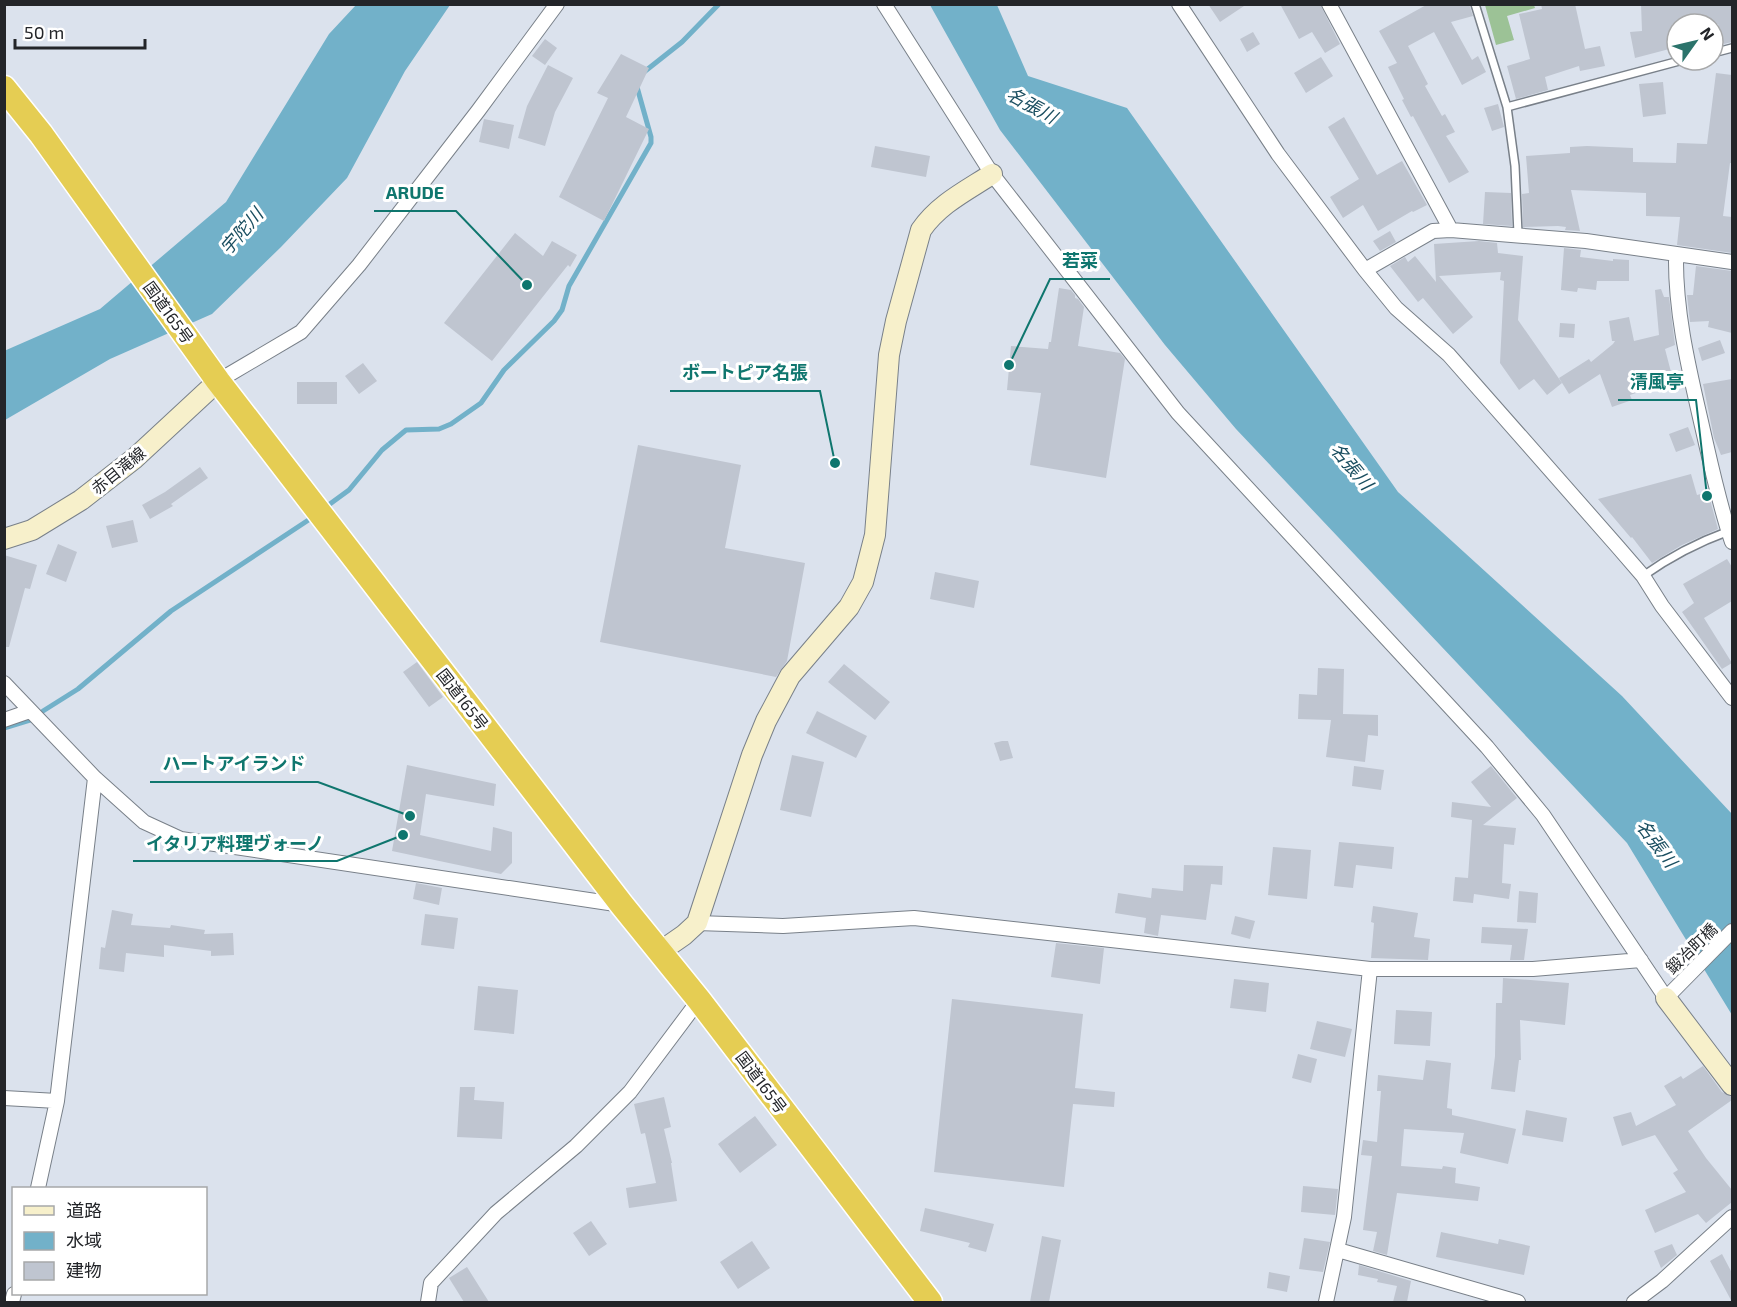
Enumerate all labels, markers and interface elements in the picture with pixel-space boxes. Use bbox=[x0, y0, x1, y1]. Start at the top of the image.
scale bar bbox=[15, 12, 146, 50]
north arrow bbox=[1665, 12, 1725, 72]
text: 50 m bbox=[24, 21, 64, 43]
text: N bbox=[1697, 23, 1719, 43]
water label: 名張川 bbox=[1003, 82, 1063, 129]
callout: ARUDE bbox=[374, 175, 456, 211]
text: ARUDE bbox=[386, 181, 444, 203]
water label: 宇陀川 bbox=[215, 202, 268, 259]
callout: 若菜 bbox=[1050, 243, 1110, 279]
text: 若菜 bbox=[1062, 249, 1098, 271]
street label: 国道165号 bbox=[140, 277, 198, 347]
callout: ボートピア名張 bbox=[670, 355, 820, 391]
text: ボートピア名張 bbox=[682, 361, 808, 383]
callout: 清風亭 bbox=[1618, 364, 1696, 400]
text: 清風亭 bbox=[1630, 370, 1684, 392]
water label: 名張川 bbox=[1326, 438, 1379, 495]
street label: 赤目滝線 bbox=[87, 442, 149, 498]
street label: 国道165号 bbox=[433, 665, 493, 733]
callout: ハートアイランド bbox=[150, 746, 318, 782]
text: ハートアイランド bbox=[162, 752, 306, 774]
water label: 名張川 bbox=[1632, 815, 1683, 873]
callout: イタリア料理ヴォーノ bbox=[133, 825, 337, 861]
text: イタリア料理ヴォーノ bbox=[146, 832, 324, 854]
street label: 鍛冶町橋 bbox=[1661, 919, 1721, 977]
street label: 国道165号 bbox=[733, 1047, 791, 1117]
legend bbox=[12, 1187, 207, 1295]
text: 道路 bbox=[66, 1199, 102, 1221]
text: 水域 bbox=[66, 1229, 102, 1251]
text: 建物 bbox=[66, 1259, 102, 1281]

